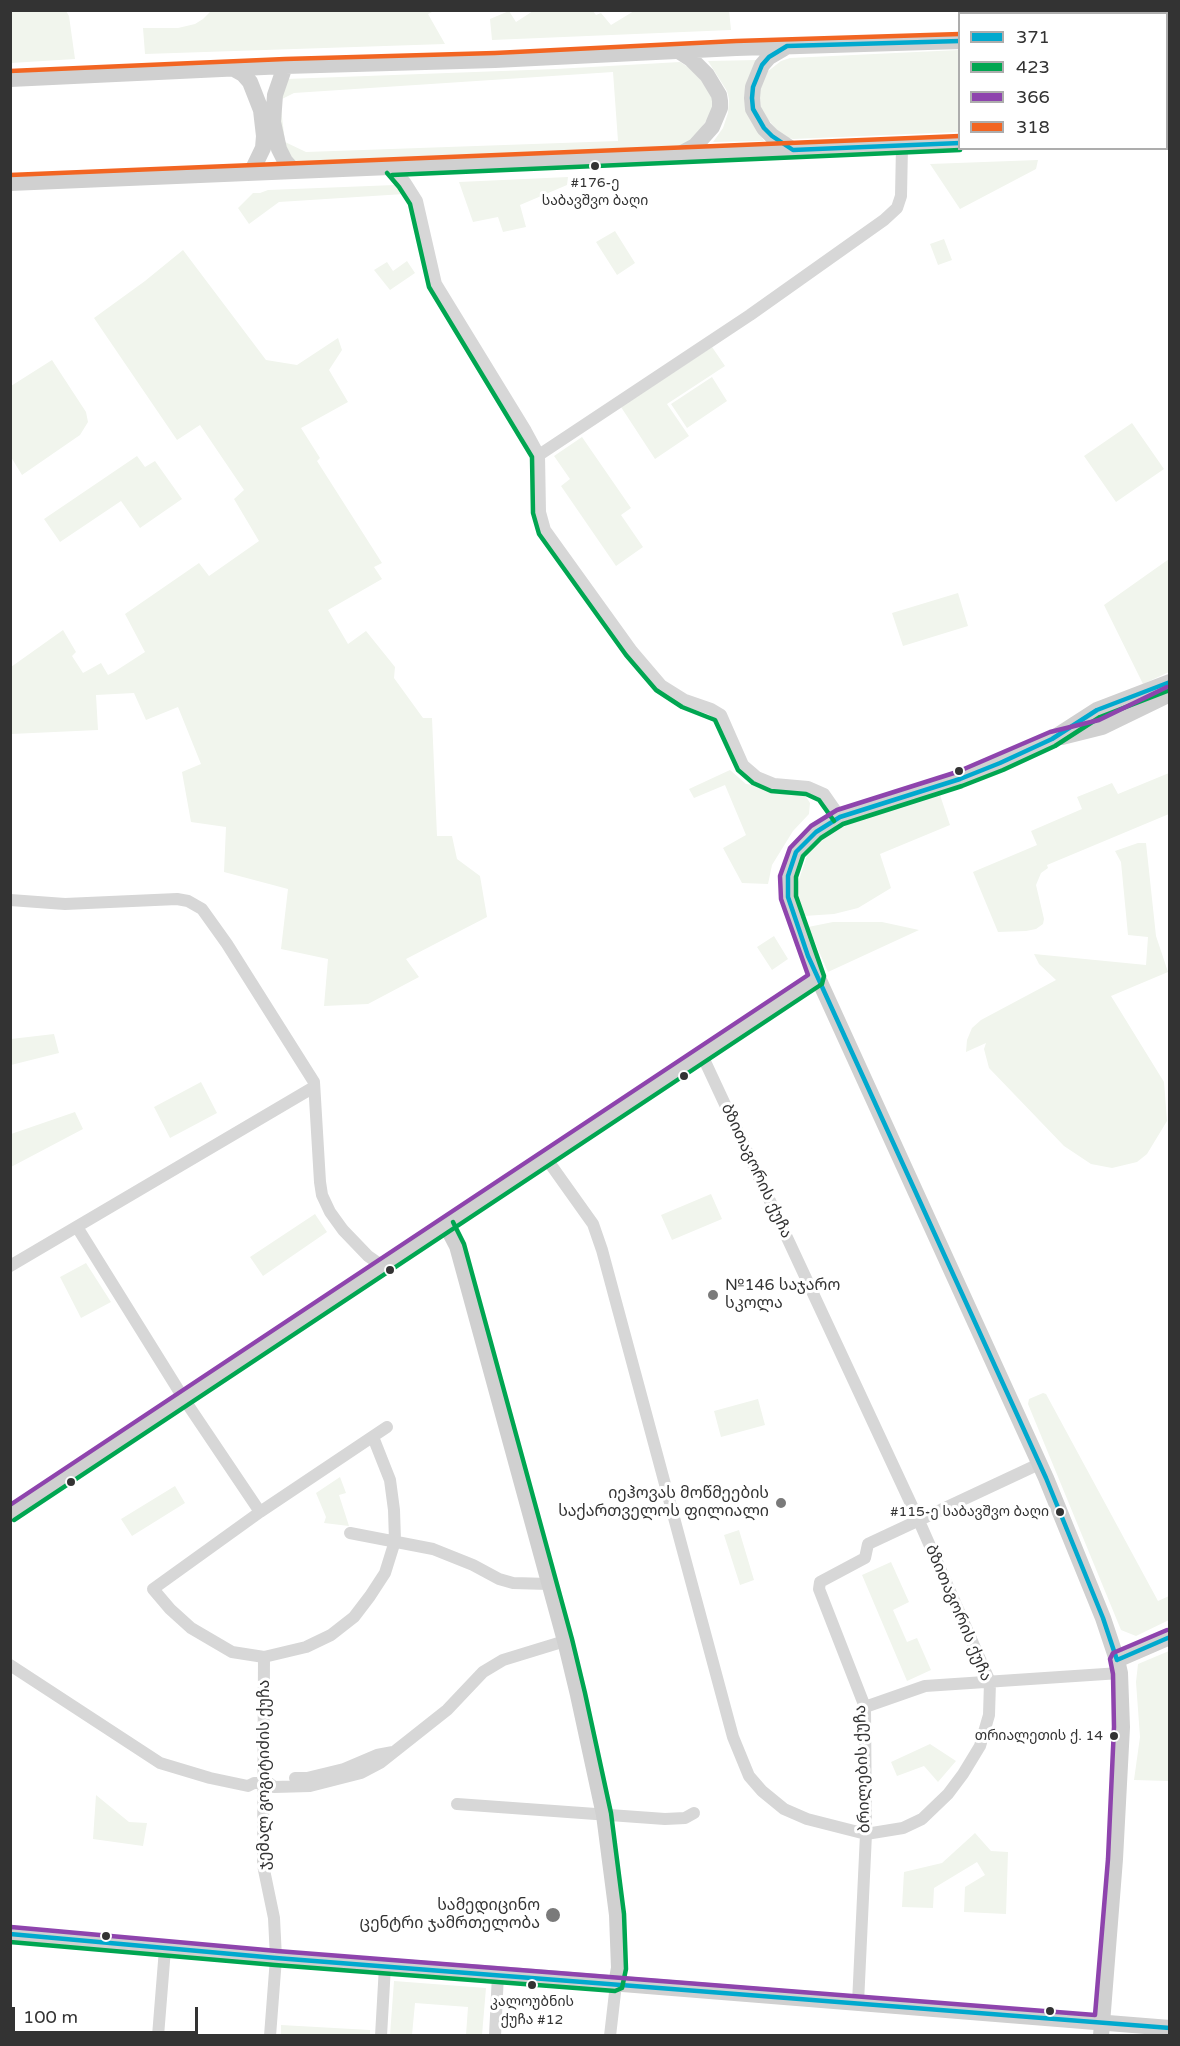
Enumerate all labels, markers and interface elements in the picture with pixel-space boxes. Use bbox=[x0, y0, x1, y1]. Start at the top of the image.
legend bbox=[958, 12, 1168, 150]
text: 371 bbox=[1016, 26, 1050, 48]
text: 423 bbox=[1016, 56, 1050, 78]
text: 366 bbox=[1016, 86, 1050, 108]
text: 318 bbox=[1016, 116, 1050, 138]
marker: #176-ე საბავშვო ბაღი bbox=[589, 160, 601, 172]
place label: #176-ე საბავშვო ბაღი bbox=[542, 175, 648, 208]
unlabelled marker bbox=[953, 765, 965, 777]
unlabelled marker bbox=[678, 1070, 690, 1082]
street label: ბზითაგორის ქუჩა bbox=[716, 1101, 796, 1241]
unlabelled marker bbox=[384, 1264, 396, 1276]
place label: №146 საჯარო სკოლა bbox=[725, 1276, 840, 1314]
marker: №146 საჯარო სკოლა bbox=[706, 1288, 720, 1302]
unlabelled marker bbox=[65, 1476, 77, 1488]
place label: იეჰოვას მოწმეების საქართველოს ფილიალი bbox=[558, 1484, 769, 1522]
marker: იეჰოვას მოწმეების საქართველოს ფილიალი bbox=[774, 1496, 788, 1510]
place label: #115-ე საბავშვო ბაღი bbox=[890, 1504, 1049, 1520]
marker: #115-ე საბავშვო ბაღი bbox=[1054, 1506, 1066, 1518]
street label: ბზითაგორის ქუჩა bbox=[921, 1542, 995, 1684]
street label: ჯემალ გოგიტიძის ქუჩა bbox=[255, 1680, 275, 1870]
street label: ბრილების ქუჩა bbox=[851, 1704, 875, 1834]
place label: თრიალეთის ქ. 14 bbox=[975, 1728, 1103, 1744]
marker: თრიალეთის ქ. 14 bbox=[1108, 1730, 1120, 1742]
place label: სამედიცინო ცენტრი ჯამრთელობა bbox=[360, 1896, 540, 1934]
marker: სამედიცინო ცენტრი ჯამრთელობა bbox=[544, 1906, 562, 1924]
unlabelled marker bbox=[100, 1930, 112, 1942]
marker: კალოუბნის ქუჩა #12 bbox=[526, 1979, 538, 1991]
place label: კალოუბნის ქუჩა #12 bbox=[490, 1994, 574, 2026]
scale bar bbox=[15, 1995, 201, 2033]
unlabelled marker bbox=[1044, 2005, 1056, 2017]
text: 100 m bbox=[23, 2006, 78, 2028]

